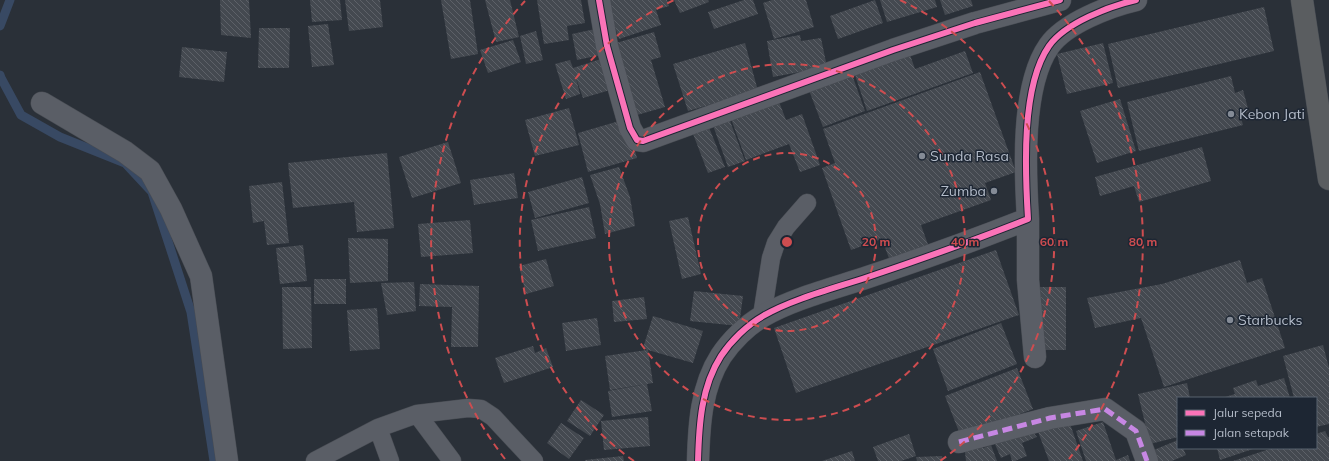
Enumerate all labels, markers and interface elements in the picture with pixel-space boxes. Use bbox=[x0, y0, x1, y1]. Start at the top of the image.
place label: Kebon Jati bbox=[1239, 105, 1305, 123]
marker: Kebon Jati bbox=[1226, 109, 1236, 119]
place label: Sunda Rasa bbox=[930, 147, 1009, 165]
marker: Sunda Rasa bbox=[917, 151, 927, 161]
place label: Zumba bbox=[941, 182, 986, 200]
marker: Zumba bbox=[989, 186, 999, 196]
text: 20 m bbox=[862, 234, 890, 249]
text: 40 m bbox=[951, 234, 979, 249]
text: 60 m bbox=[1040, 234, 1068, 249]
text: 80 m bbox=[1129, 234, 1157, 249]
centre of rings bbox=[780, 235, 794, 249]
place label: Starbucks bbox=[1238, 311, 1303, 329]
marker: Starbucks bbox=[1225, 315, 1235, 325]
legend bbox=[1177, 397, 1317, 449]
text: Jalur sepeda bbox=[1213, 405, 1282, 420]
text: Jalan setapak bbox=[1213, 425, 1290, 440]

